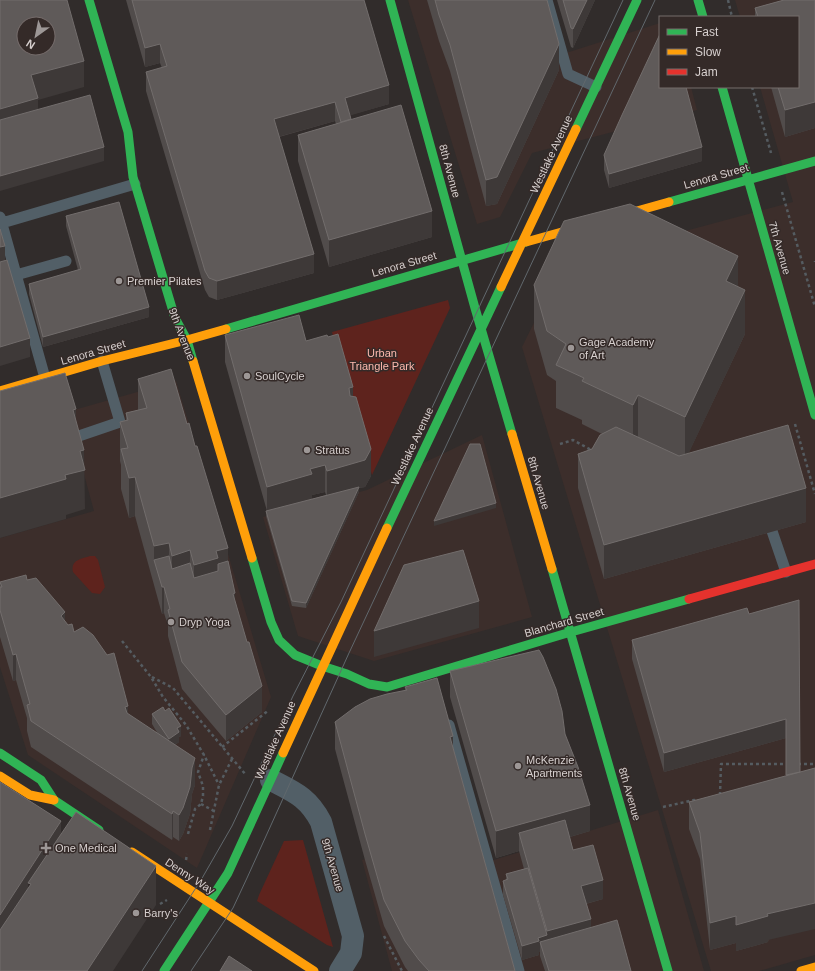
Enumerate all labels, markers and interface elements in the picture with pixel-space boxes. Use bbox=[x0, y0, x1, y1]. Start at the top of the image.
north arrow bbox=[16, 16, 56, 56]
legend bbox=[659, 16, 799, 88]
text: Fast bbox=[695, 25, 719, 39]
text: N bbox=[24, 37, 37, 52]
text: Slow bbox=[695, 45, 721, 59]
text: Jam bbox=[695, 65, 718, 79]
street label: Westlake Avenue bbox=[528, 113, 574, 195]
street label: 8th Avenue bbox=[437, 143, 463, 199]
street label: Lenora Street bbox=[682, 161, 750, 191]
street label: 7th Avenue bbox=[767, 220, 793, 276]
street label: Lenora Street bbox=[370, 249, 438, 279]
place label: Premier Pilates bbox=[127, 275, 202, 287]
marker: Premier Pilates bbox=[114, 276, 124, 286]
street label: 9th Avenue bbox=[167, 306, 197, 362]
place label: Gage Academy of Art bbox=[579, 336, 655, 361]
street label: Lenora Street bbox=[59, 337, 127, 367]
marker: Gage Academy of Art bbox=[566, 343, 576, 353]
park label: Urban Triangle Park bbox=[349, 347, 415, 372]
place label: SoulCycle bbox=[255, 370, 305, 382]
marker: SoulCycle bbox=[242, 371, 252, 381]
street label: Westlake Avenue bbox=[389, 405, 435, 487]
place label: Stratus bbox=[315, 444, 350, 456]
marker: Stratus bbox=[302, 445, 312, 455]
street label: 8th Avenue bbox=[526, 455, 552, 511]
street label: Blanchard Street bbox=[523, 605, 605, 639]
place label: Dryp Yoga bbox=[179, 616, 231, 628]
marker: Dryp Yoga bbox=[166, 617, 176, 627]
street label: Westlake Avenue bbox=[252, 699, 298, 781]
place label: McKenzie Apartments bbox=[526, 754, 583, 779]
marker: McKenzie Apartments bbox=[513, 761, 523, 771]
street label: 8th Avenue bbox=[617, 766, 643, 822]
street label: 9th Avenue bbox=[320, 837, 346, 893]
marker: One Medical bbox=[40, 842, 52, 854]
place label: One Medical bbox=[55, 842, 117, 854]
street label: Denny Way bbox=[163, 856, 217, 897]
place label: Barry's bbox=[144, 907, 178, 919]
marker: Barry's bbox=[131, 908, 141, 918]

